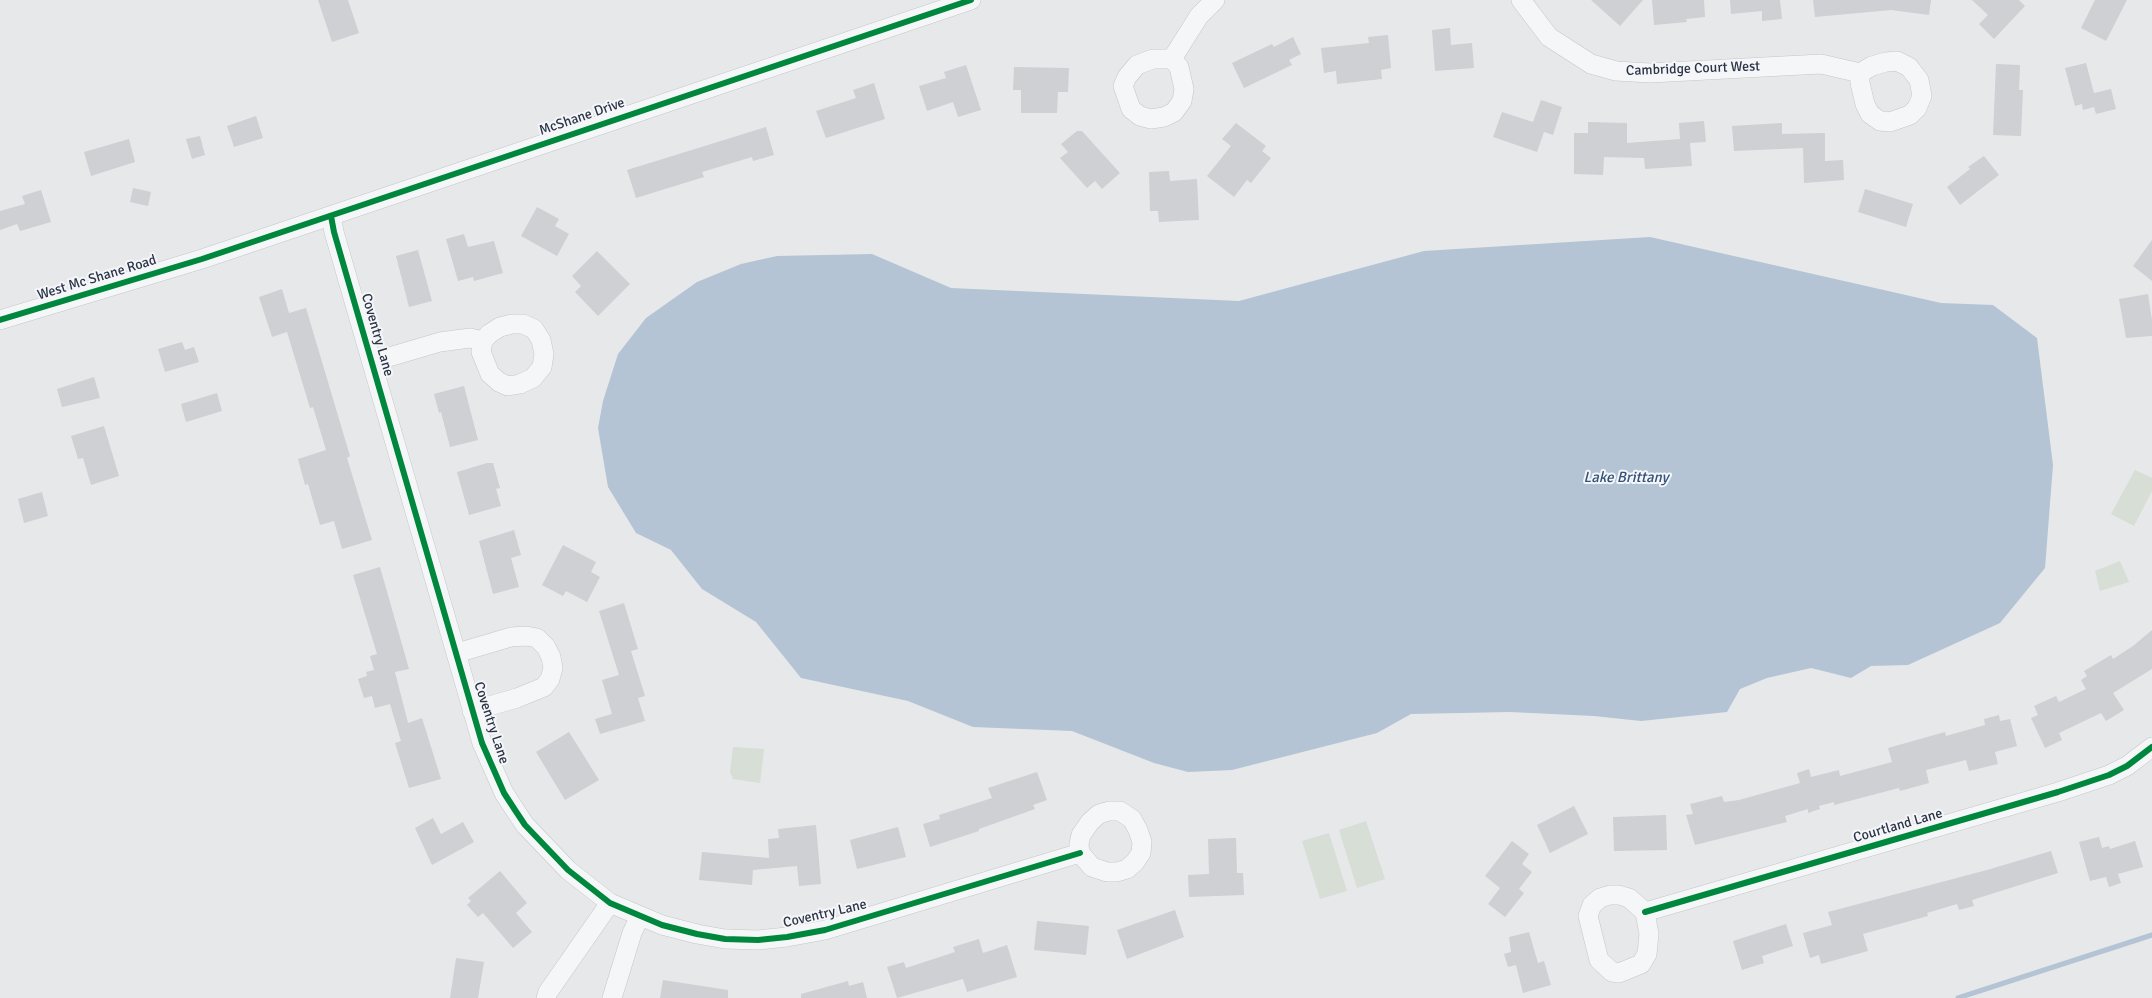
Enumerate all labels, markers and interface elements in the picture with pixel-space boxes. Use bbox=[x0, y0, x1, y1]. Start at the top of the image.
street label: Cambridge Court West bbox=[1626, 58, 1760, 80]
street label: McShane Drive bbox=[537, 94, 627, 140]
street label: West Mc Shane Road bbox=[35, 252, 159, 304]
street label: Coventry Lane bbox=[357, 292, 397, 378]
water label: Lake Brittany bbox=[1584, 469, 1668, 487]
street label: Coventry Lane bbox=[470, 680, 512, 766]
street label: Courtland Lane bbox=[1852, 805, 1944, 847]
street label: Coventry Lane bbox=[782, 896, 868, 932]

